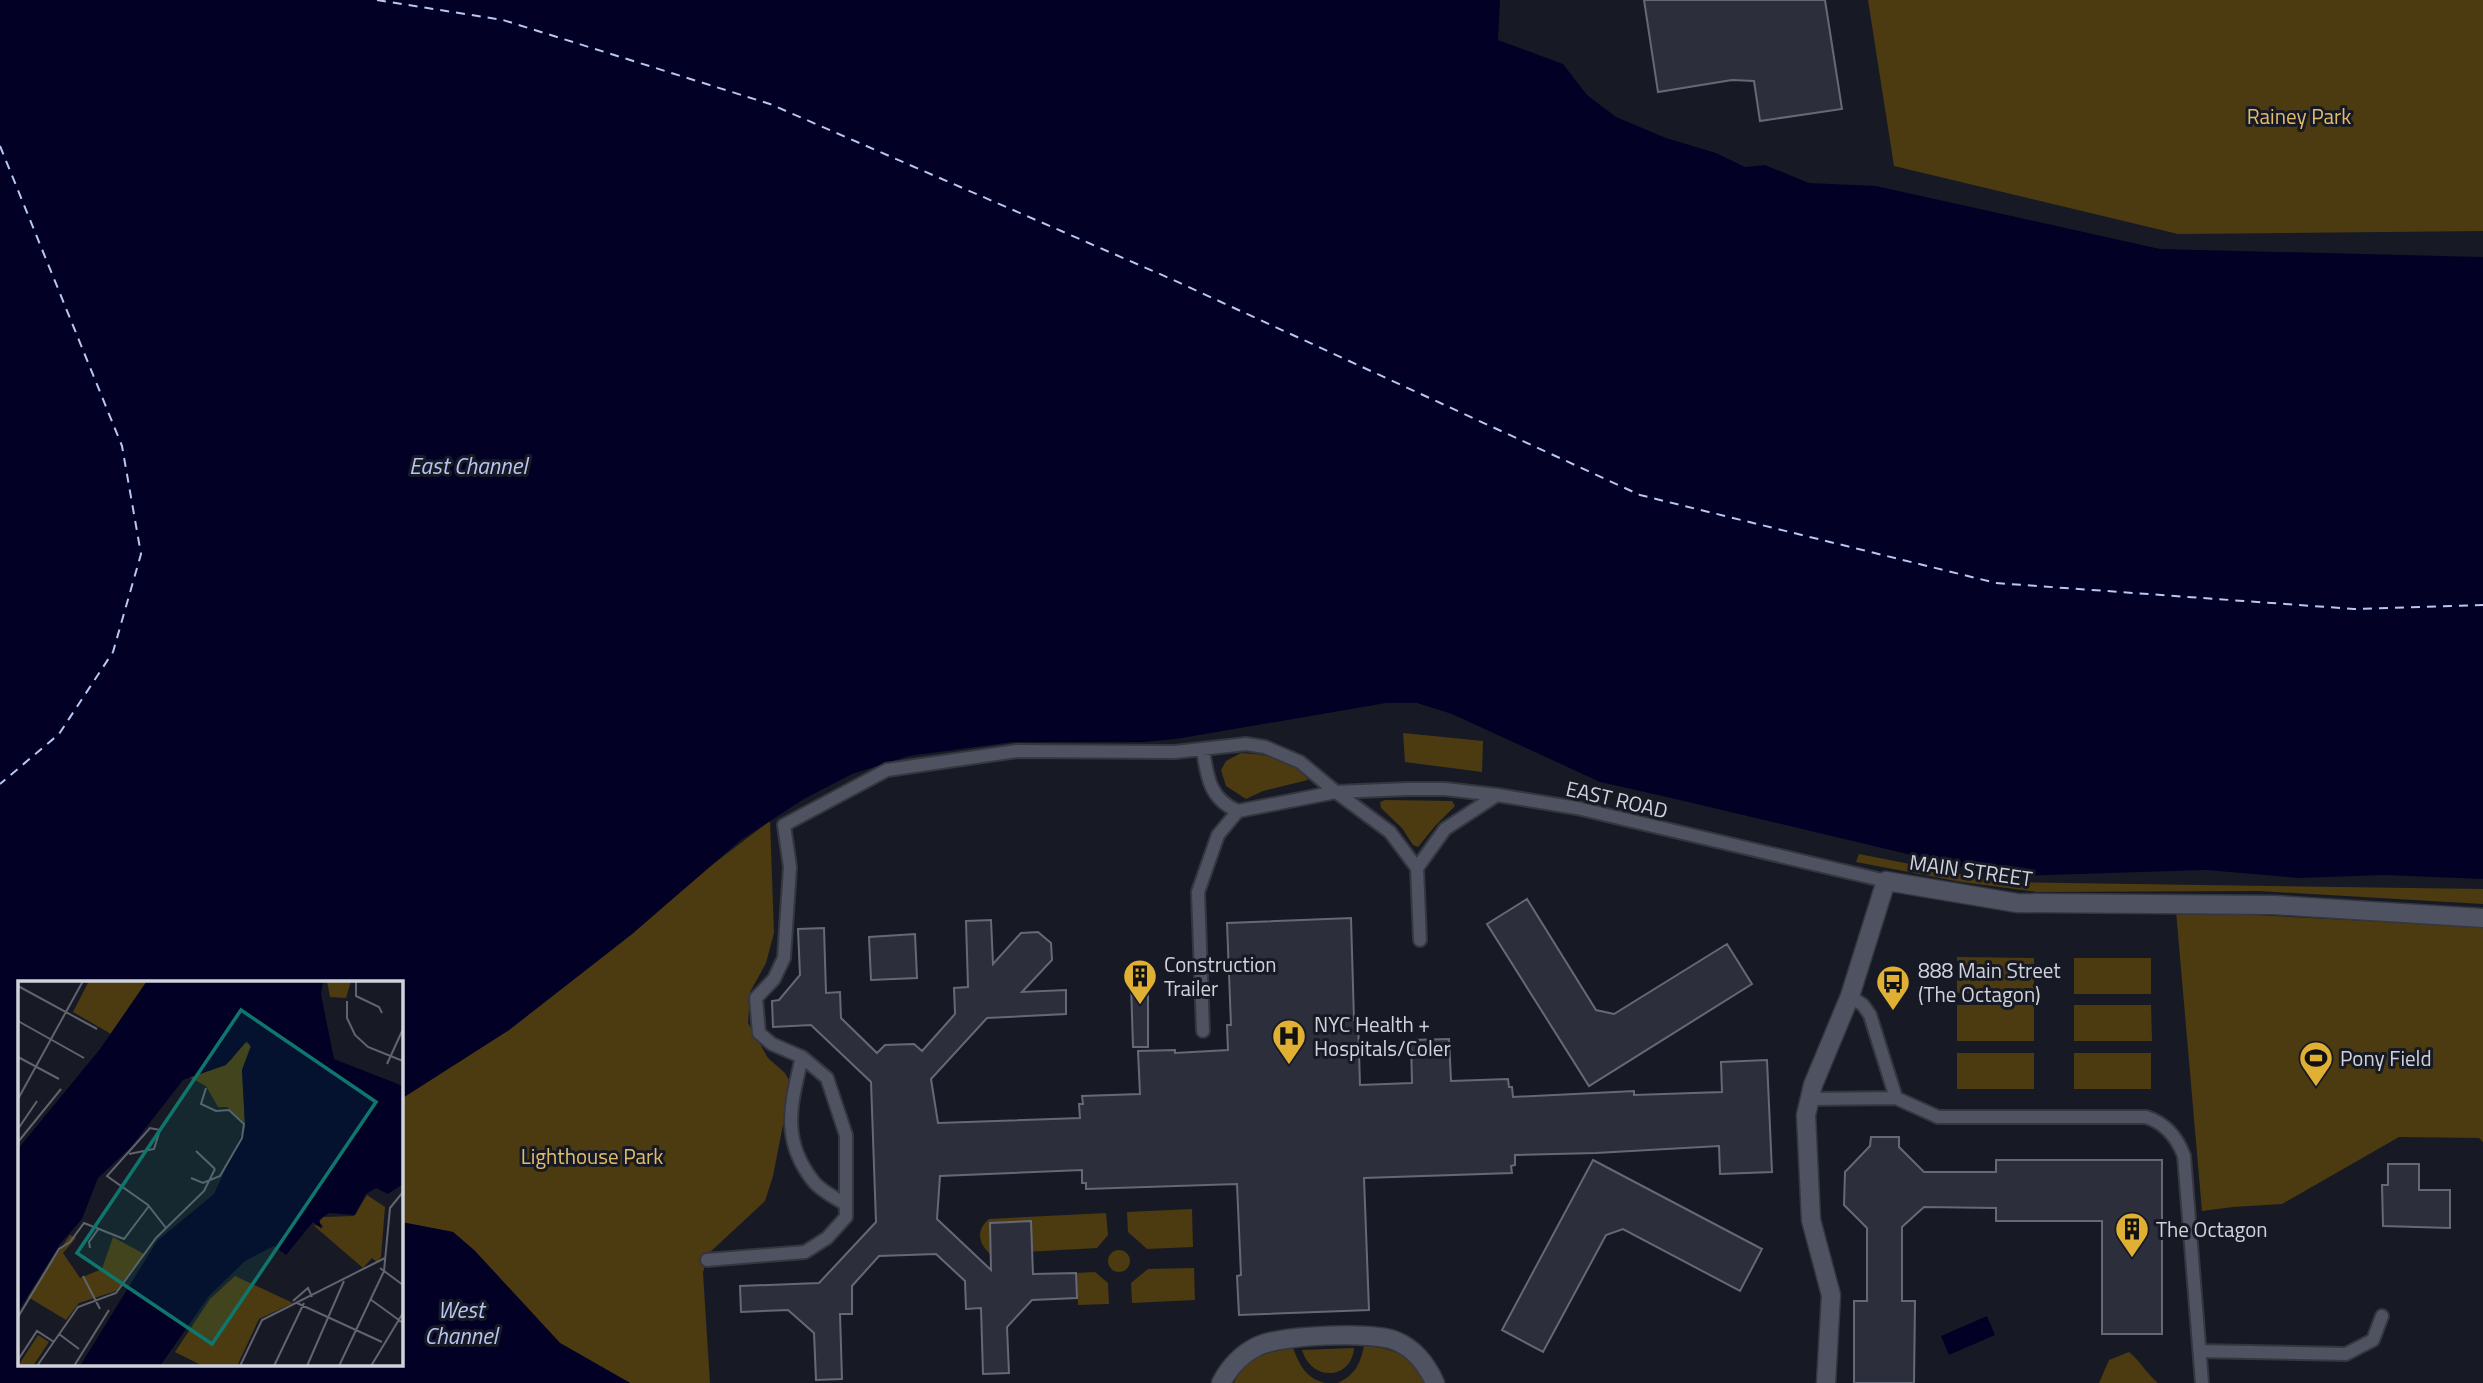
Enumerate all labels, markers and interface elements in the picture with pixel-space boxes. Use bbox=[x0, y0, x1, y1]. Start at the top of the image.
park label: Rainey Park bbox=[2247, 100, 2351, 132]
water label: East Channel bbox=[409, 448, 530, 483]
street label: EAST ROAD bbox=[1563, 772, 1671, 826]
street label: MAIN STREET bbox=[1907, 846, 2035, 894]
place label: Construction Trailer bbox=[1164, 948, 1277, 1004]
place label: 888 Main Street (The Octagon) bbox=[1918, 954, 2061, 1010]
building icon: Construction Trailer bbox=[1121, 957, 1159, 1006]
bus stop icon: 888 Main Street (The Octagon) bbox=[1874, 963, 1912, 1012]
inset map bbox=[18, 981, 402, 1366]
place label: NYC Health + Hospitals/Coler bbox=[1314, 1008, 1451, 1064]
hospital icon: NYC Health + Hospitals/Coler bbox=[1270, 1017, 1308, 1066]
sports icon: Pony Field bbox=[2297, 1039, 2335, 1088]
place label: Pony Field bbox=[2340, 1042, 2432, 1074]
park label: Lighthouse Park bbox=[521, 1140, 663, 1172]
building icon: The Octagon bbox=[2113, 1210, 2151, 1259]
place label: The Octagon bbox=[2156, 1213, 2268, 1245]
water label: West Channel bbox=[424, 1292, 501, 1353]

